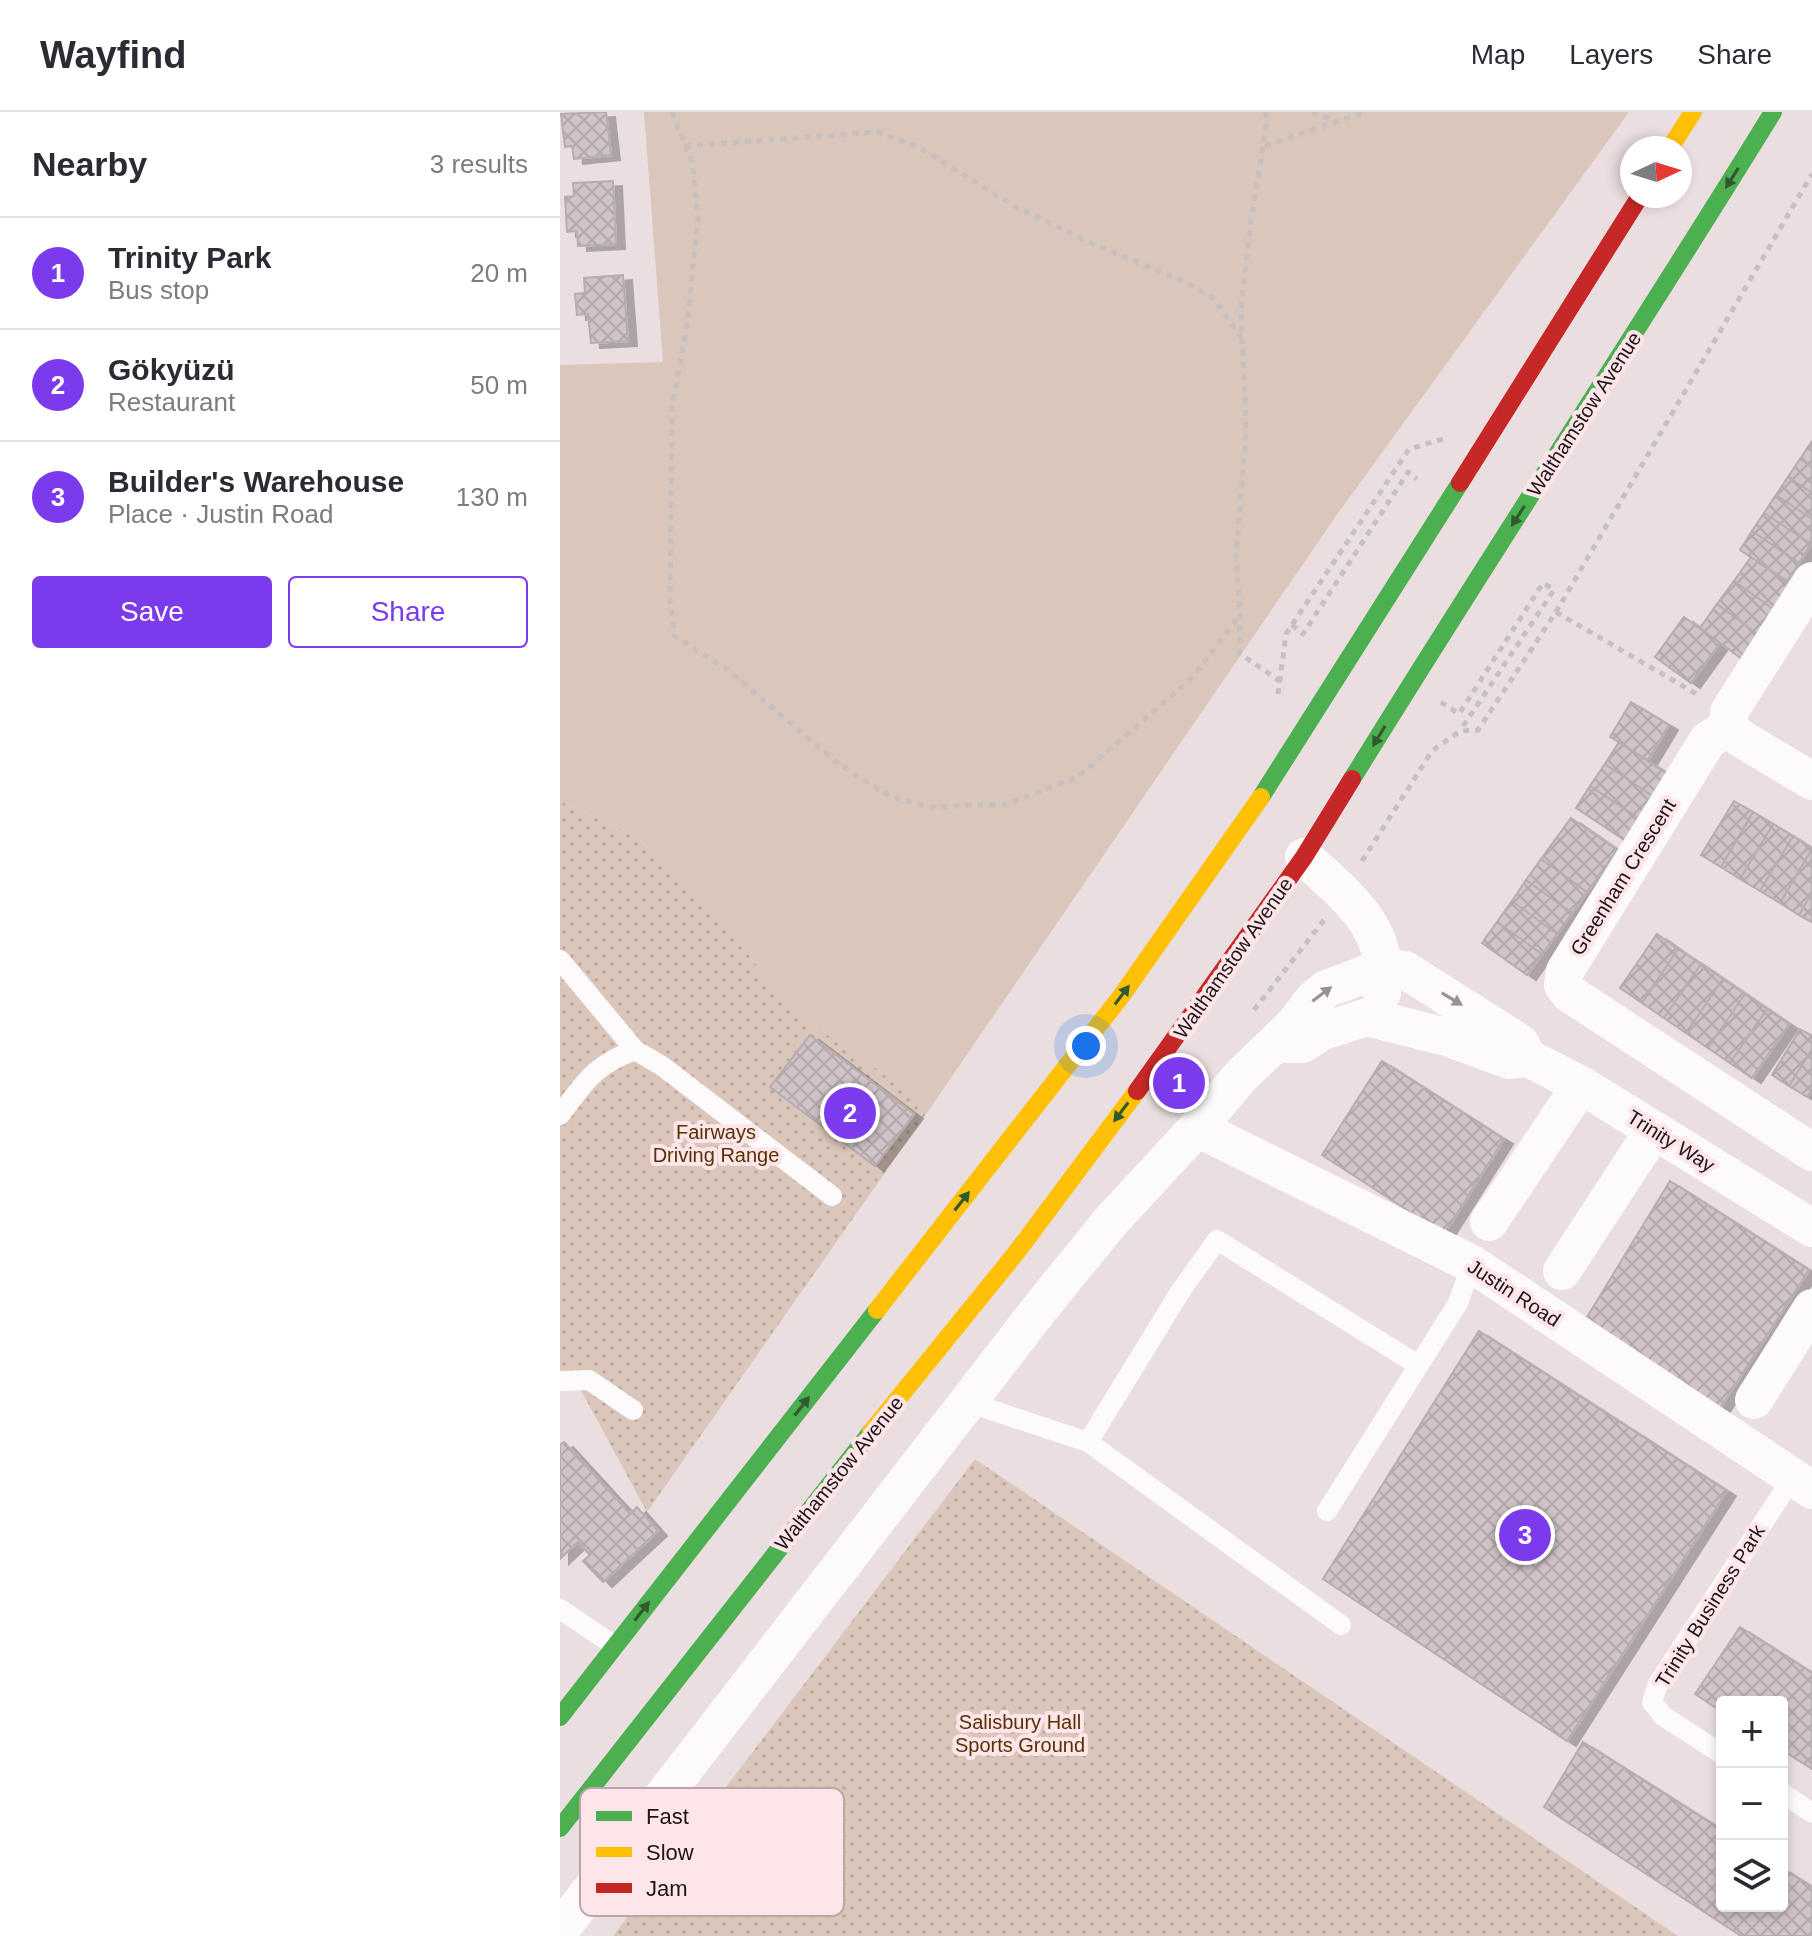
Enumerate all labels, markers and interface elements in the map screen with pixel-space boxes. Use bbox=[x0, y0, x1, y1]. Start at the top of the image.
text: Wayfind bbox=[40, 34, 186, 76]
text: Map bbox=[1471, 39, 1525, 70]
text: Layers bbox=[1569, 39, 1653, 70]
text: Share bbox=[1697, 39, 1772, 70]
north arrow bbox=[1620, 136, 1692, 208]
text: Nearby bbox=[32, 145, 147, 183]
text: 3 results bbox=[430, 149, 528, 179]
one-way arrow bbox=[1724, 168, 1739, 189]
text: Trinity Park bbox=[108, 241, 271, 274]
text: 1 bbox=[51, 258, 65, 288]
text: 20 m bbox=[470, 258, 528, 288]
text: Bus stop bbox=[108, 275, 209, 305]
street label: Walthamstow Avenue bbox=[1523, 328, 1645, 500]
text: Gökyüzü bbox=[108, 353, 235, 386]
text: 2 bbox=[51, 370, 65, 400]
text: 50 m bbox=[470, 370, 528, 400]
text: Restaurant bbox=[108, 387, 235, 417]
text: Builder's Warehouse bbox=[108, 465, 404, 498]
text: 3 bbox=[51, 482, 65, 512]
text: 130 m bbox=[456, 482, 528, 512]
text: Place · Justin Road bbox=[108, 499, 333, 529]
one-way arrow bbox=[1511, 506, 1526, 527]
button: Save bbox=[32, 576, 272, 648]
button: Share bbox=[288, 576, 528, 648]
one-way arrow bbox=[1372, 725, 1386, 747]
street label: Greenham Crescent bbox=[1566, 794, 1680, 959]
street label: Walthamstow Avenue bbox=[1169, 873, 1297, 1043]
one-way arrow bbox=[1113, 985, 1129, 1006]
one-way arrow bbox=[1312, 987, 1333, 1003]
one-way arrow bbox=[1441, 992, 1463, 1006]
your location bbox=[1066, 1026, 1106, 1066]
pin: 1 bbox=[1153, 1053, 1205, 1113]
pin: 2 bbox=[824, 1083, 876, 1143]
one-way arrow bbox=[1113, 1101, 1129, 1123]
street label: Trinity Way bbox=[1623, 1106, 1719, 1176]
park label: Fairways Driving Range bbox=[653, 1121, 779, 1166]
one-way arrow bbox=[953, 1191, 970, 1211]
street label: Justin Road bbox=[1464, 1255, 1564, 1331]
street label: Walthamstow Avenue bbox=[770, 1392, 908, 1554]
one-way arrow bbox=[794, 1396, 810, 1416]
pin: 3 bbox=[1499, 1505, 1551, 1565]
street label: Trinity Business Park bbox=[1651, 1520, 1769, 1691]
one-way arrow bbox=[634, 1601, 650, 1621]
map controls bbox=[1716, 1696, 1788, 1912]
button: + bbox=[1716, 1696, 1788, 1768]
park label: Salisbury Hall Sports Ground bbox=[955, 1711, 1085, 1756]
button: − bbox=[1716, 1768, 1788, 1840]
legend bbox=[580, 1788, 844, 1916]
text: Fast bbox=[646, 1804, 689, 1829]
text: Slow bbox=[646, 1840, 694, 1865]
button: layers bbox=[1716, 1840, 1788, 1912]
text: Jam bbox=[646, 1876, 688, 1901]

